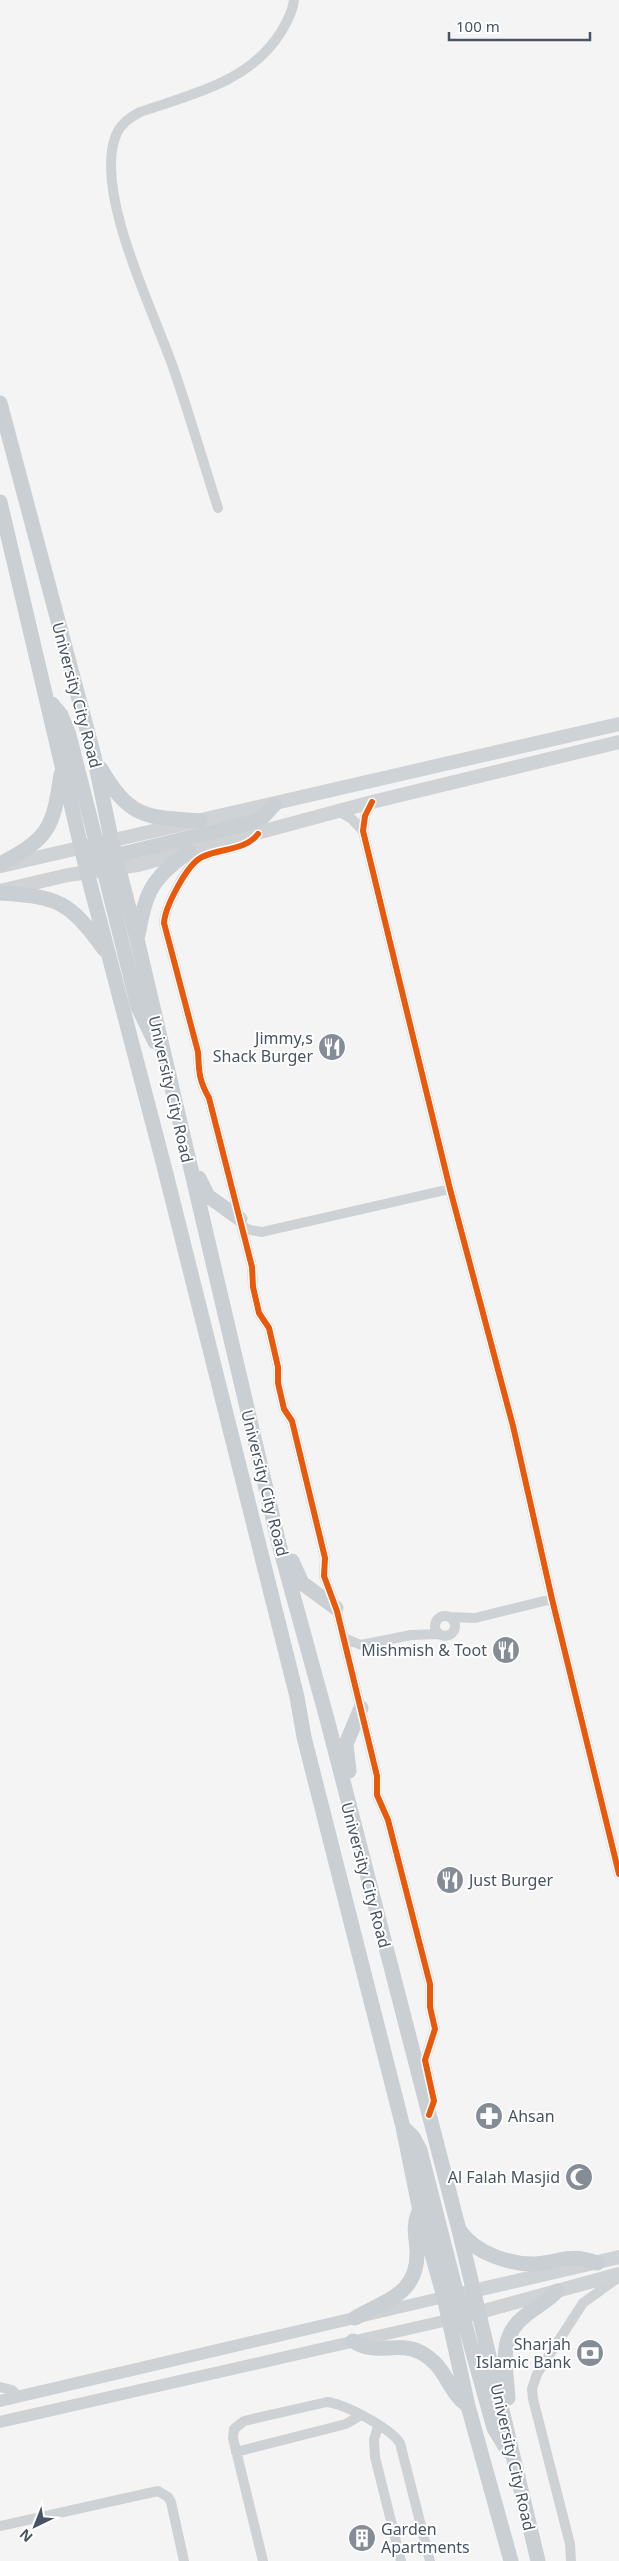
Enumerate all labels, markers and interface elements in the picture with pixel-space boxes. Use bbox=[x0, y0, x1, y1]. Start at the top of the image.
scale bar bbox=[449, 10, 590, 42]
text: 100 m bbox=[456, 16, 500, 36]
street label: University City Road bbox=[47, 620, 107, 770]
street label: University City Road bbox=[143, 1013, 199, 1165]
place label: Jimmy,s Shack Burger bbox=[213, 1027, 313, 1067]
restaurant icon: Jimmy,s Shack Burger bbox=[317, 1032, 347, 1062]
street label: University City Road bbox=[236, 1407, 294, 1559]
restaurant icon: Mishmish & Toot bbox=[491, 1635, 521, 1665]
place label: Mishmish & Toot bbox=[361, 1639, 487, 1661]
street label: University City Road bbox=[336, 1800, 396, 1950]
restaurant icon: Just Burger bbox=[435, 1865, 465, 1895]
place label: Just Burger bbox=[467, 1869, 553, 1891]
pharmacy icon: Ahsan bbox=[474, 2101, 504, 2131]
place label: Ahsan bbox=[508, 2105, 555, 2127]
mosque icon: Al Falah Masjid bbox=[564, 2162, 594, 2192]
place label: Al Falah Masjid bbox=[448, 2166, 560, 2188]
place label: Sharjah Islamic Bank bbox=[476, 2333, 571, 2373]
bank icon: Sharjah Islamic Bank bbox=[575, 2338, 605, 2368]
street label: University City Road bbox=[485, 2381, 541, 2533]
north arrow bbox=[10, 2501, 60, 2551]
place label: Garden Apartments bbox=[381, 2518, 470, 2558]
building icon: Garden Apartments bbox=[347, 2523, 377, 2553]
text: N bbox=[15, 2525, 36, 2547]

